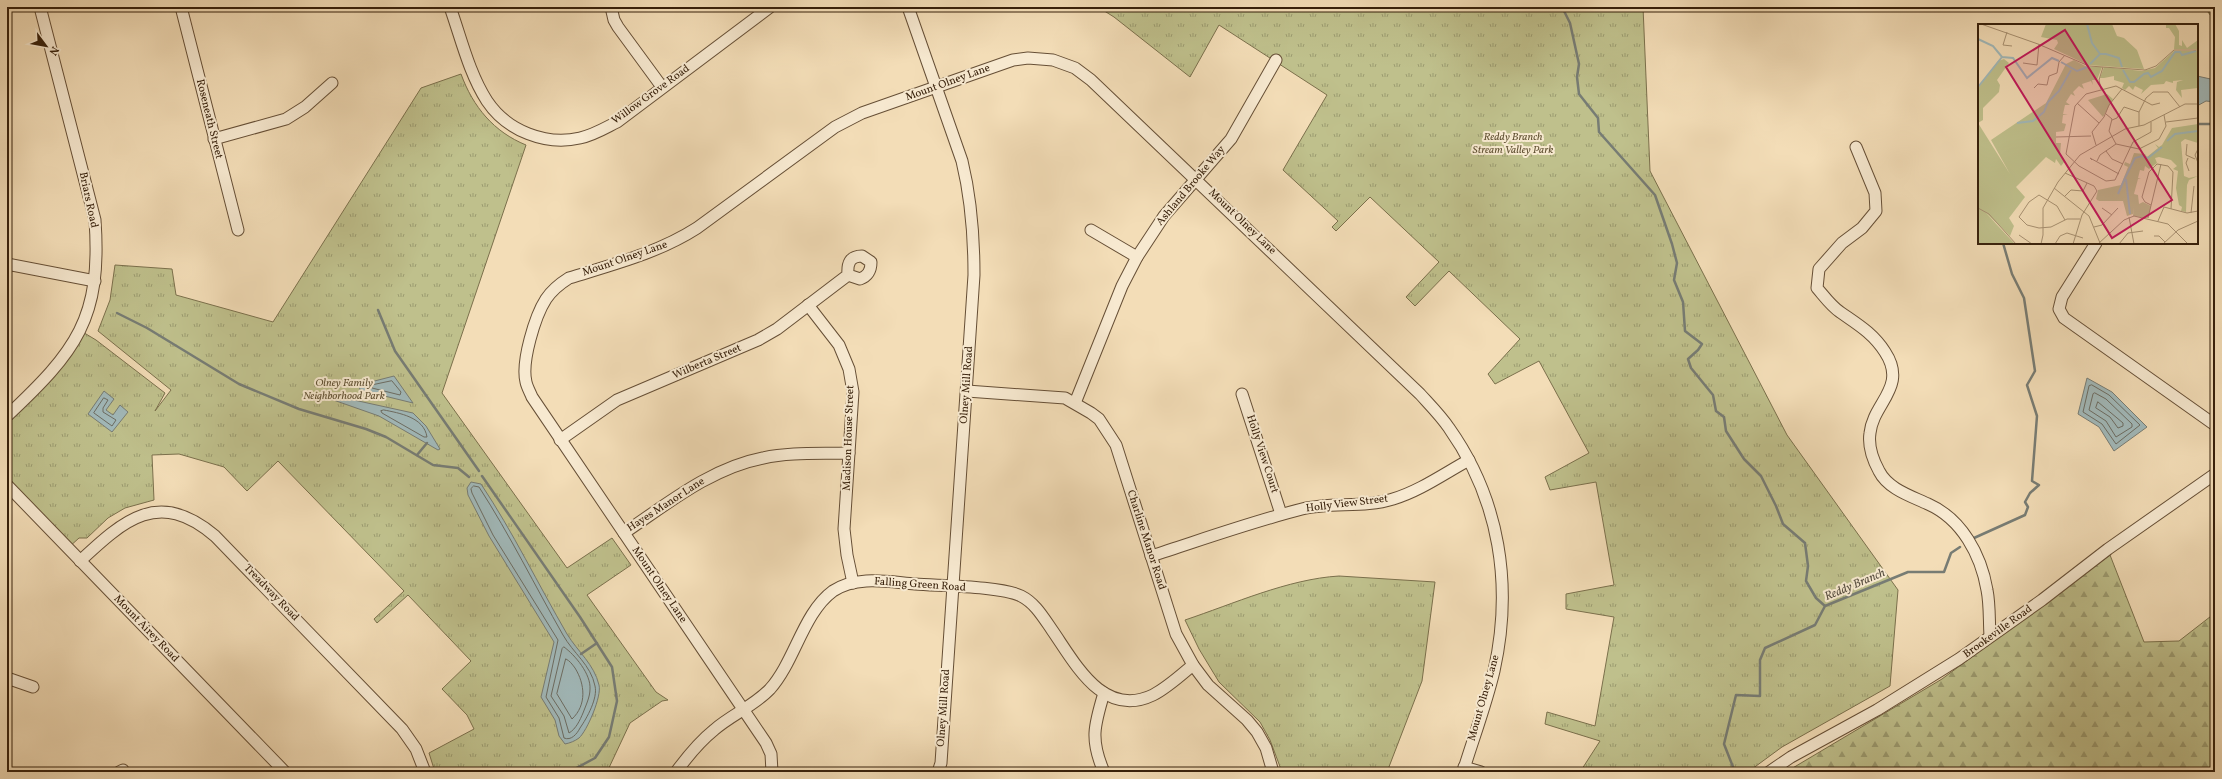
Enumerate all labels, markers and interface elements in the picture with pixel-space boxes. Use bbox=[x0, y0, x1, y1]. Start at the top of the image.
inset map bbox=[1978, 24, 2198, 244]
north arrow bbox=[26, 26, 66, 66]
text: N bbox=[45, 43, 62, 58]
street label: Mount Olney Lane bbox=[904, 61, 992, 105]
street label: Willow Grove Road bbox=[609, 62, 693, 128]
street label: Roseneath Street bbox=[192, 78, 226, 161]
park label: Reddy Branch Stream Valley Park bbox=[1473, 130, 1553, 158]
street label: Ashland Brooke Way bbox=[1153, 143, 1229, 229]
street label: Briars Road bbox=[75, 171, 101, 229]
street label: Mount Olney Lane bbox=[1205, 186, 1279, 258]
street label: Mount Olney Lane bbox=[581, 237, 669, 281]
street label: Wilberta Street bbox=[670, 341, 744, 383]
street label: Olney Mill Road bbox=[957, 346, 977, 424]
park label: Olney Family Neighborhood Park bbox=[303, 376, 385, 404]
street label: Madison House Street bbox=[840, 385, 858, 491]
street label: Holly View Court bbox=[1242, 413, 1282, 495]
street label: Hayes Manor Lane bbox=[624, 474, 708, 536]
street label: Charline Manor Road bbox=[1123, 488, 1169, 592]
street label: Holly View Street bbox=[1305, 491, 1389, 516]
street label: Mount Olney Lane bbox=[628, 544, 690, 626]
street label: Treadway Road bbox=[240, 561, 302, 625]
water label: Reddy Branch bbox=[1822, 565, 1888, 605]
street label: Falling Green Road bbox=[874, 574, 966, 596]
street label: Mount Airey Road bbox=[110, 592, 182, 666]
street label: Brookeville Road bbox=[1960, 602, 2036, 662]
street label: Mount Olney Lane bbox=[1465, 653, 1503, 743]
street label: Olney Mill Road bbox=[934, 669, 954, 747]

